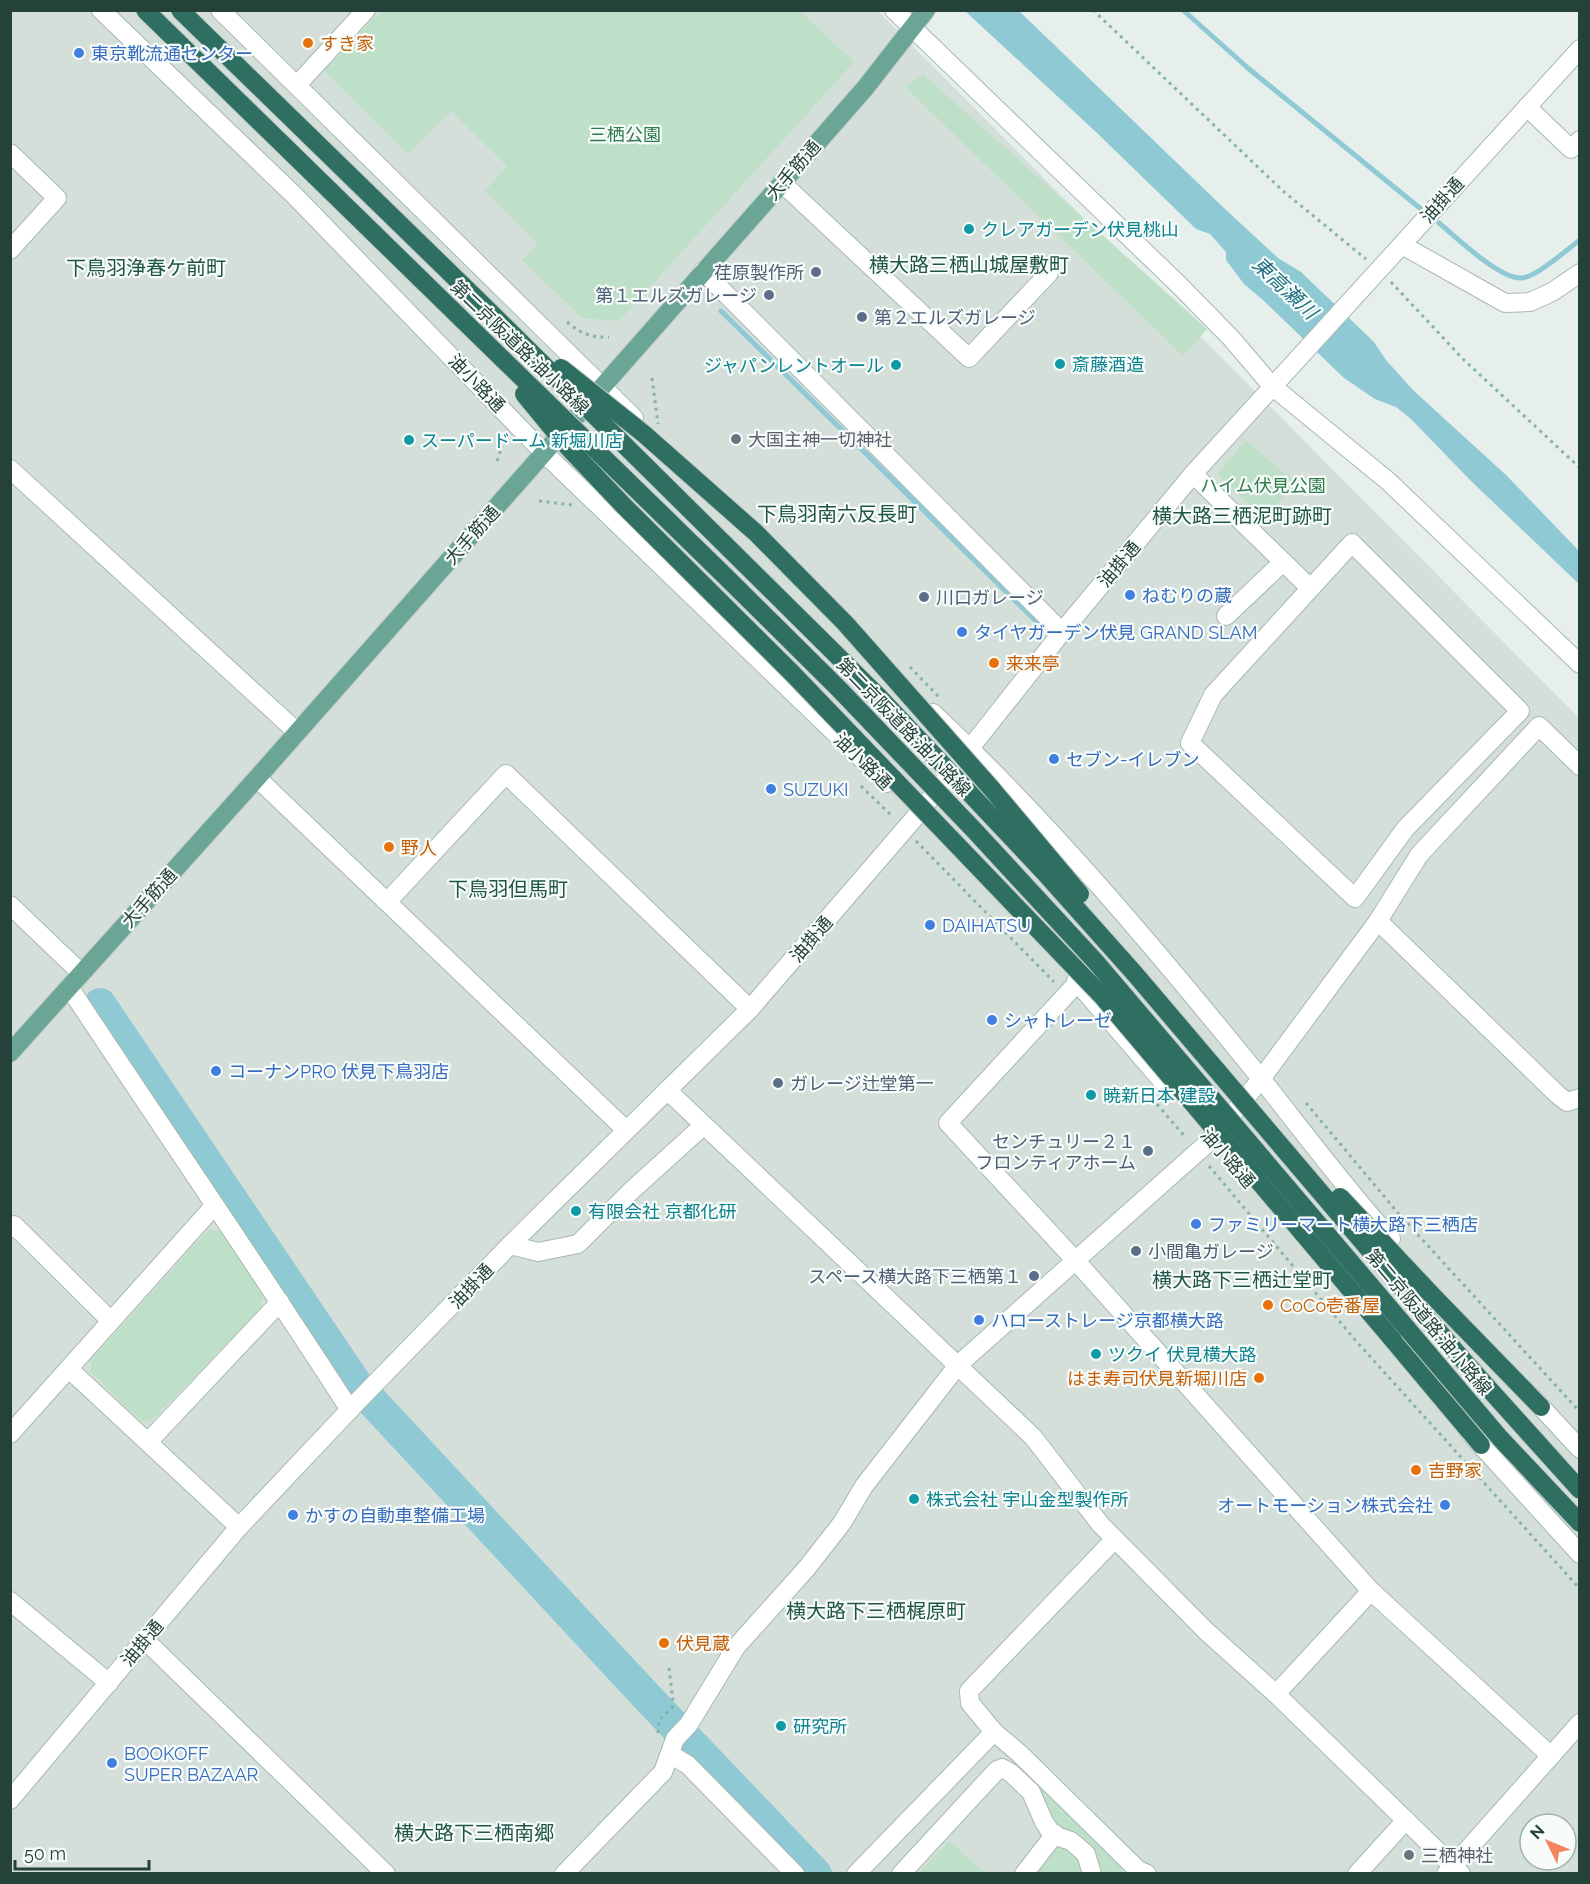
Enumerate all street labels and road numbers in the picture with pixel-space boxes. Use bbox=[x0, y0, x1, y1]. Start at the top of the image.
street label: 大手筋通 bbox=[761, 136, 825, 204]
street label: 油掛通 bbox=[1416, 173, 1468, 227]
street label: 第二京阪道路;油小路線 bbox=[447, 276, 593, 418]
street label: 油小路通 bbox=[444, 350, 510, 416]
street label: 大手筋通 bbox=[440, 501, 504, 569]
street label: 油掛通 bbox=[1094, 537, 1144, 591]
street label: 第二京阪道路;油小路線 bbox=[833, 654, 975, 800]
street label: 油小路通 bbox=[830, 728, 896, 794]
street label: 大手筋通 bbox=[117, 864, 181, 932]
street label: 油掛通 bbox=[785, 912, 837, 966]
street label: 油小路通 bbox=[1196, 1124, 1260, 1192]
street label: 第二京阪道路;油小路線 bbox=[1362, 1245, 1496, 1399]
street label: 油掛通 bbox=[445, 1259, 497, 1313]
street label: 油掛通 bbox=[117, 1616, 167, 1670]

